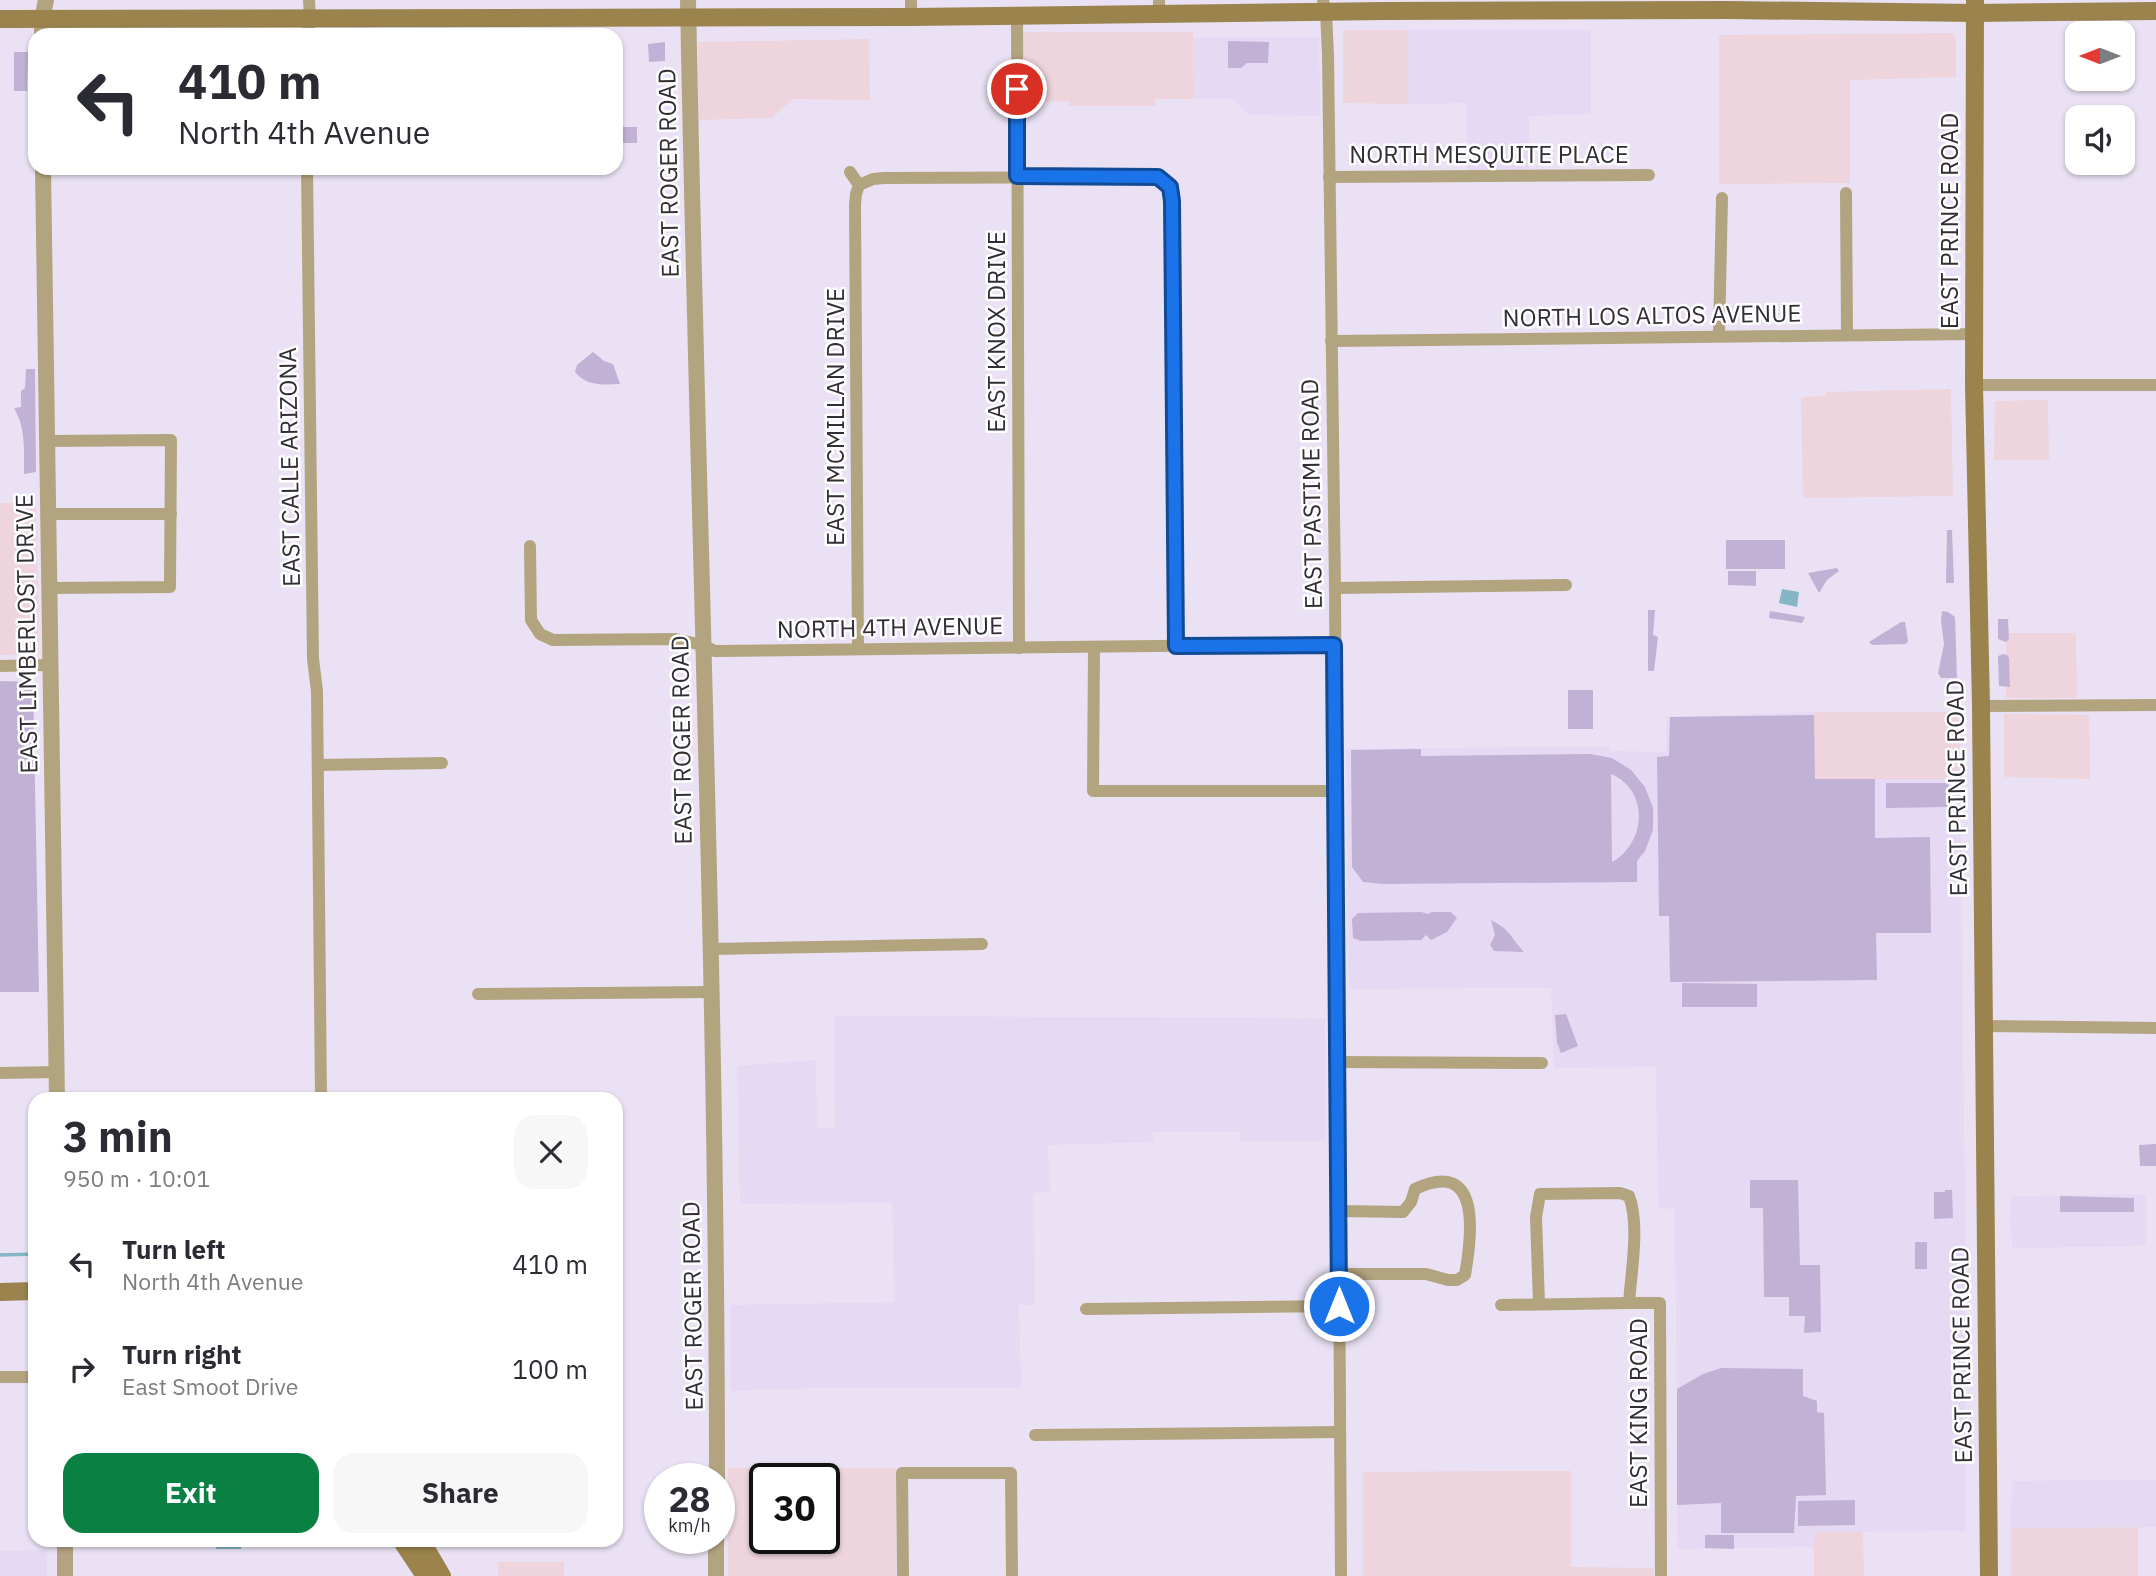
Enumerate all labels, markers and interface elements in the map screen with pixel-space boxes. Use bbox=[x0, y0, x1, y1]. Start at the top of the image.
north arrow bbox=[2065, 21, 2135, 91]
map controls bbox=[2065, 21, 2135, 175]
text: 410 m bbox=[178, 49, 322, 112]
icon: left bbox=[63, 56, 154, 147]
pin bbox=[987, 59, 1047, 119]
street label: EAST ROGER ROAD bbox=[650, 68, 686, 278]
icon: arrive bbox=[998, 70, 1036, 108]
button: sound bbox=[2065, 105, 2135, 175]
text: North 4th Avenue bbox=[178, 111, 430, 153]
street label: EAST PRINCE ROAD bbox=[1933, 113, 1965, 329]
street label: NORTH MESQUITE PLACE bbox=[1349, 138, 1629, 170]
street label: EAST KNOX DRIVE bbox=[980, 231, 1012, 433]
street label: EAST MCMILLAN DRIVE bbox=[819, 288, 851, 546]
street label: NORTH LOS ALTOS AVENUE bbox=[1502, 296, 1802, 334]
street label: EAST CALLE ARIZONA bbox=[271, 347, 307, 587]
street label: EAST PASTIME ROAD bbox=[1293, 379, 1329, 609]
street label: EAST LIMBERLOST DRIVE bbox=[8, 494, 44, 774]
street label: NORTH 4TH AVENUE bbox=[777, 609, 1003, 645]
street label: EAST ROGER ROAD bbox=[663, 635, 699, 845]
street label: EAST PRINCE ROAD bbox=[1938, 679, 1974, 897]
text: 3 min bbox=[63, 1109, 173, 1164]
button: close bbox=[514, 1115, 588, 1189]
text: 950 m · 10:01 bbox=[63, 1163, 210, 1193]
street label: EAST ROGER ROAD bbox=[674, 1201, 710, 1411]
text: Turn left bbox=[122, 1232, 225, 1266]
icon: left bbox=[63, 1245, 101, 1283]
street label: EAST PRINCE ROAD bbox=[1943, 1246, 1979, 1464]
text: 410 m bbox=[512, 1247, 588, 1281]
text: North 4th Avenue bbox=[122, 1266, 303, 1296]
position arrow bbox=[1302, 1269, 1376, 1343]
street label: EAST KING ROAD bbox=[1622, 1318, 1654, 1508]
text: Turn right bbox=[122, 1337, 241, 1371]
icon: right bbox=[63, 1350, 101, 1388]
text: 100 m bbox=[512, 1352, 588, 1386]
text: East Smoot Drive bbox=[122, 1371, 298, 1401]
button: Exit bbox=[63, 1453, 319, 1533]
button: Share bbox=[333, 1453, 588, 1533]
speed limit sign: 30 bbox=[749, 1463, 840, 1554]
text: 28 bbox=[668, 1476, 711, 1522]
text: km/h bbox=[668, 1514, 711, 1537]

